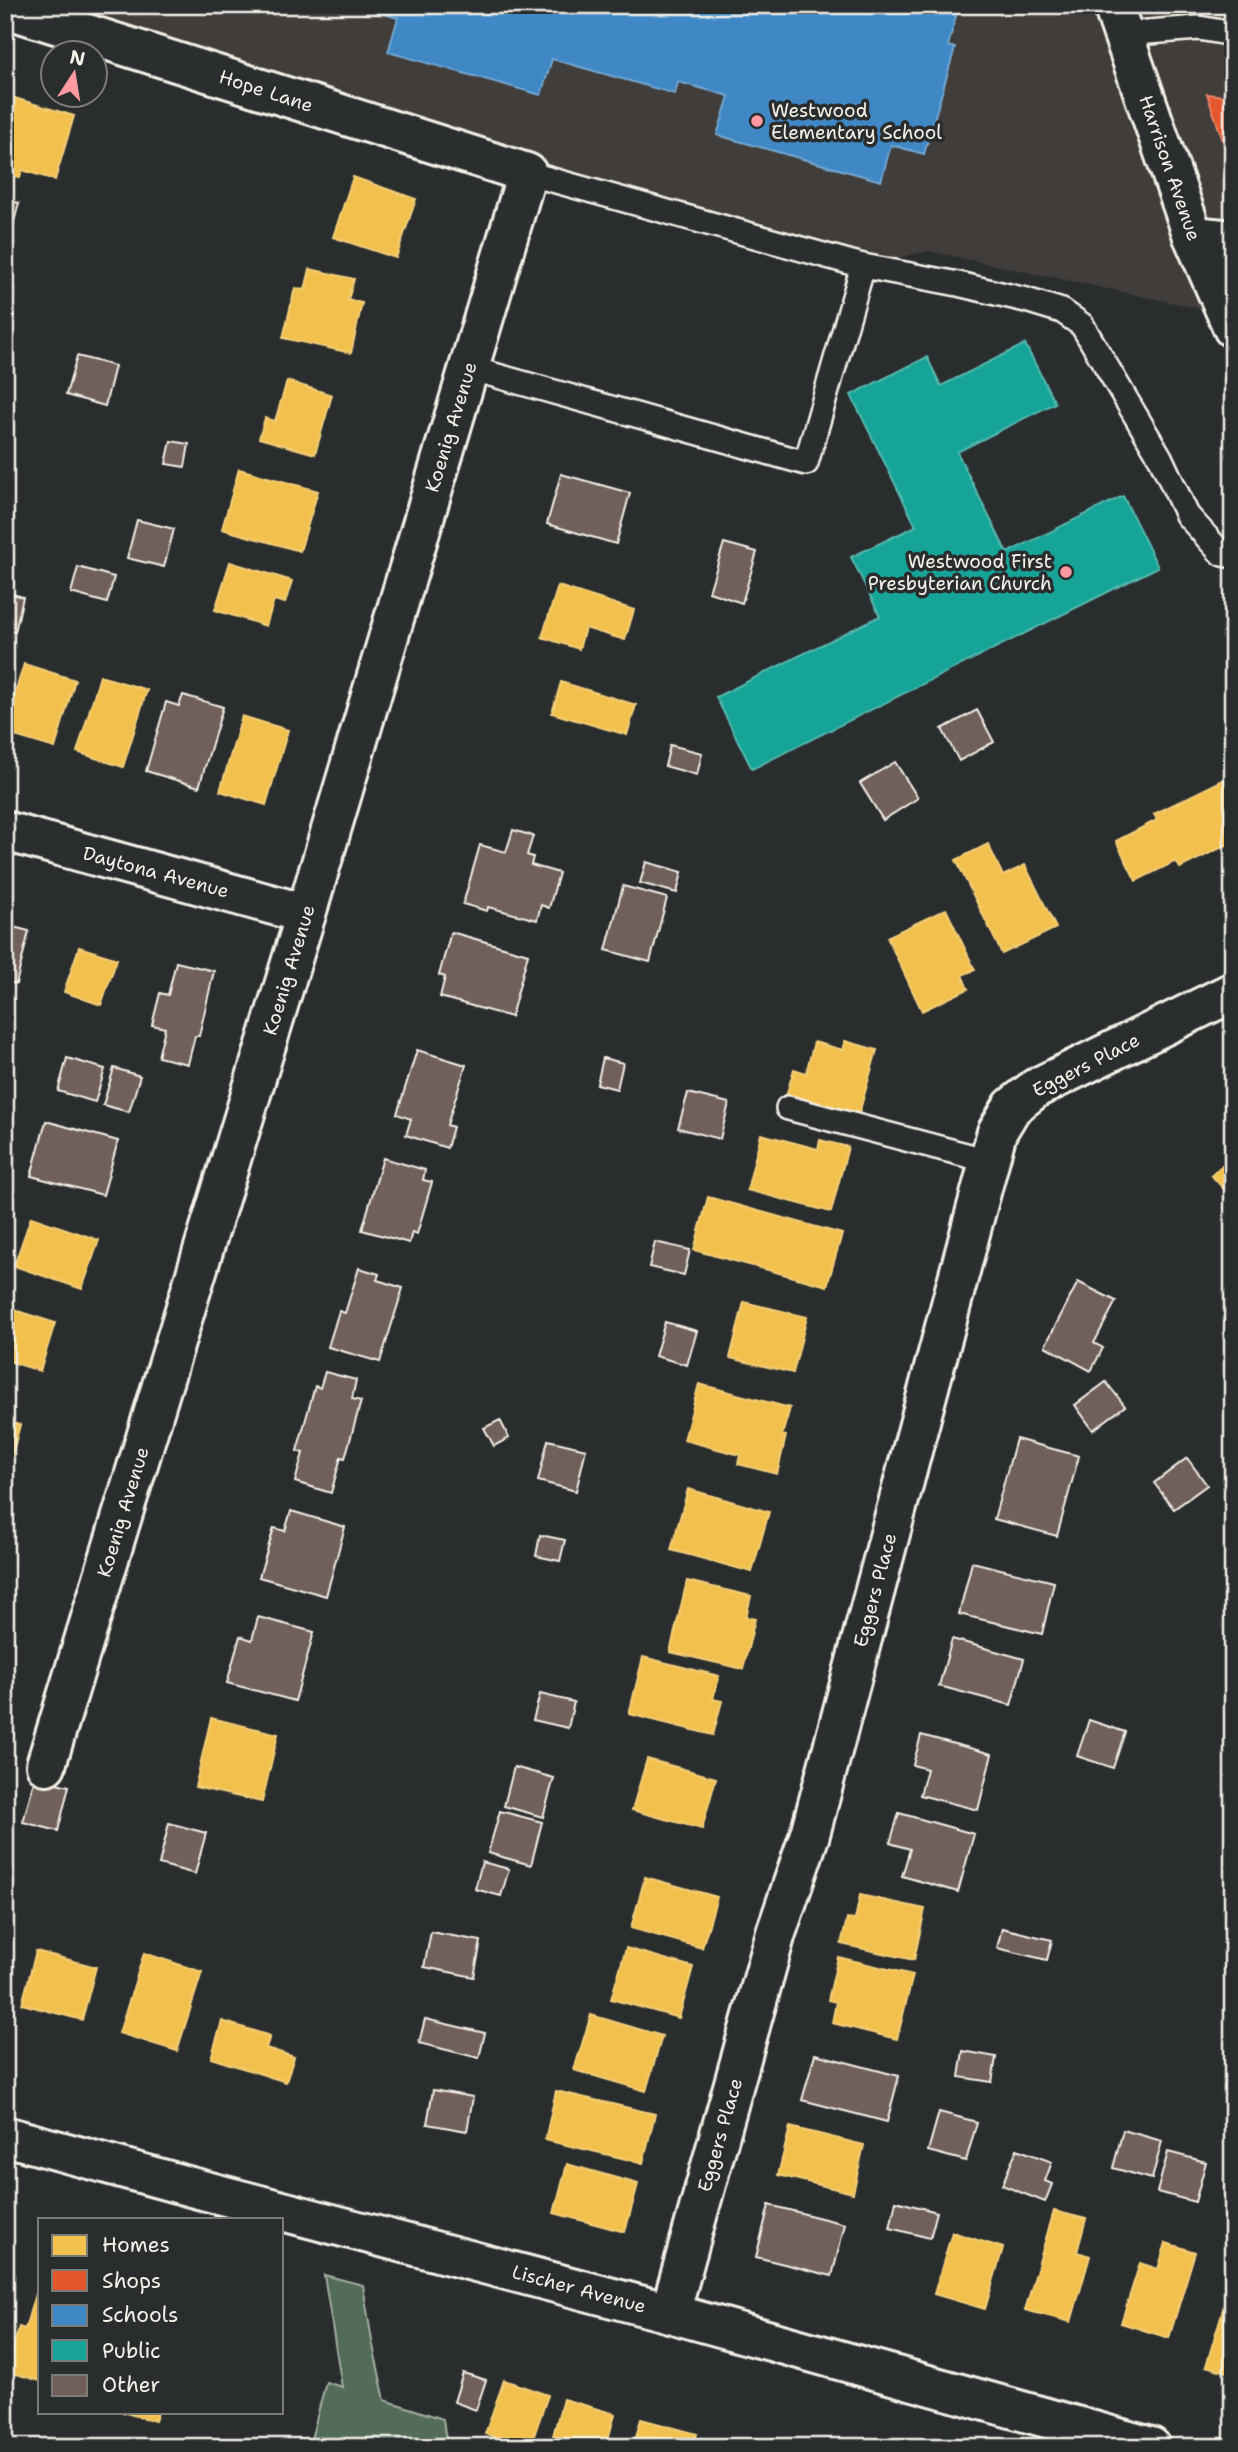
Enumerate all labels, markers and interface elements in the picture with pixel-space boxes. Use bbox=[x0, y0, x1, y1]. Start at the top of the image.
north arrow bbox=[38, 38, 108, 108]
text: N bbox=[67, 44, 87, 72]
street label: Hope Lane bbox=[216, 64, 316, 118]
street label: Harrison Avenue bbox=[1133, 92, 1207, 244]
place label: Westwood Elementary School bbox=[771, 98, 942, 145]
marker: Westwood Elementary School bbox=[749, 113, 765, 129]
street label: Koenig Avenue bbox=[419, 359, 483, 495]
place label: Westwood First Presbyterian Church bbox=[868, 549, 1052, 596]
marker: Westwood First Presbyterian Church bbox=[1058, 564, 1074, 580]
street label: Daytona Avenue bbox=[80, 840, 232, 904]
street label: Koenig Avenue bbox=[257, 902, 321, 1038]
street label: Eggers Place bbox=[1028, 1027, 1144, 1103]
street label: Koenig Avenue bbox=[91, 1444, 155, 1580]
street label: Eggers Place bbox=[848, 1530, 902, 1650]
street label: Eggers Place bbox=[692, 2075, 748, 2195]
legend bbox=[38, 2218, 284, 2414]
text: Homes bbox=[102, 2231, 170, 2259]
street label: Lischer Avenue bbox=[509, 2259, 649, 2319]
text: Shops bbox=[102, 2267, 161, 2295]
text: Schools bbox=[102, 2301, 178, 2329]
text: Public bbox=[102, 2337, 161, 2365]
text: Other bbox=[102, 2371, 160, 2399]

